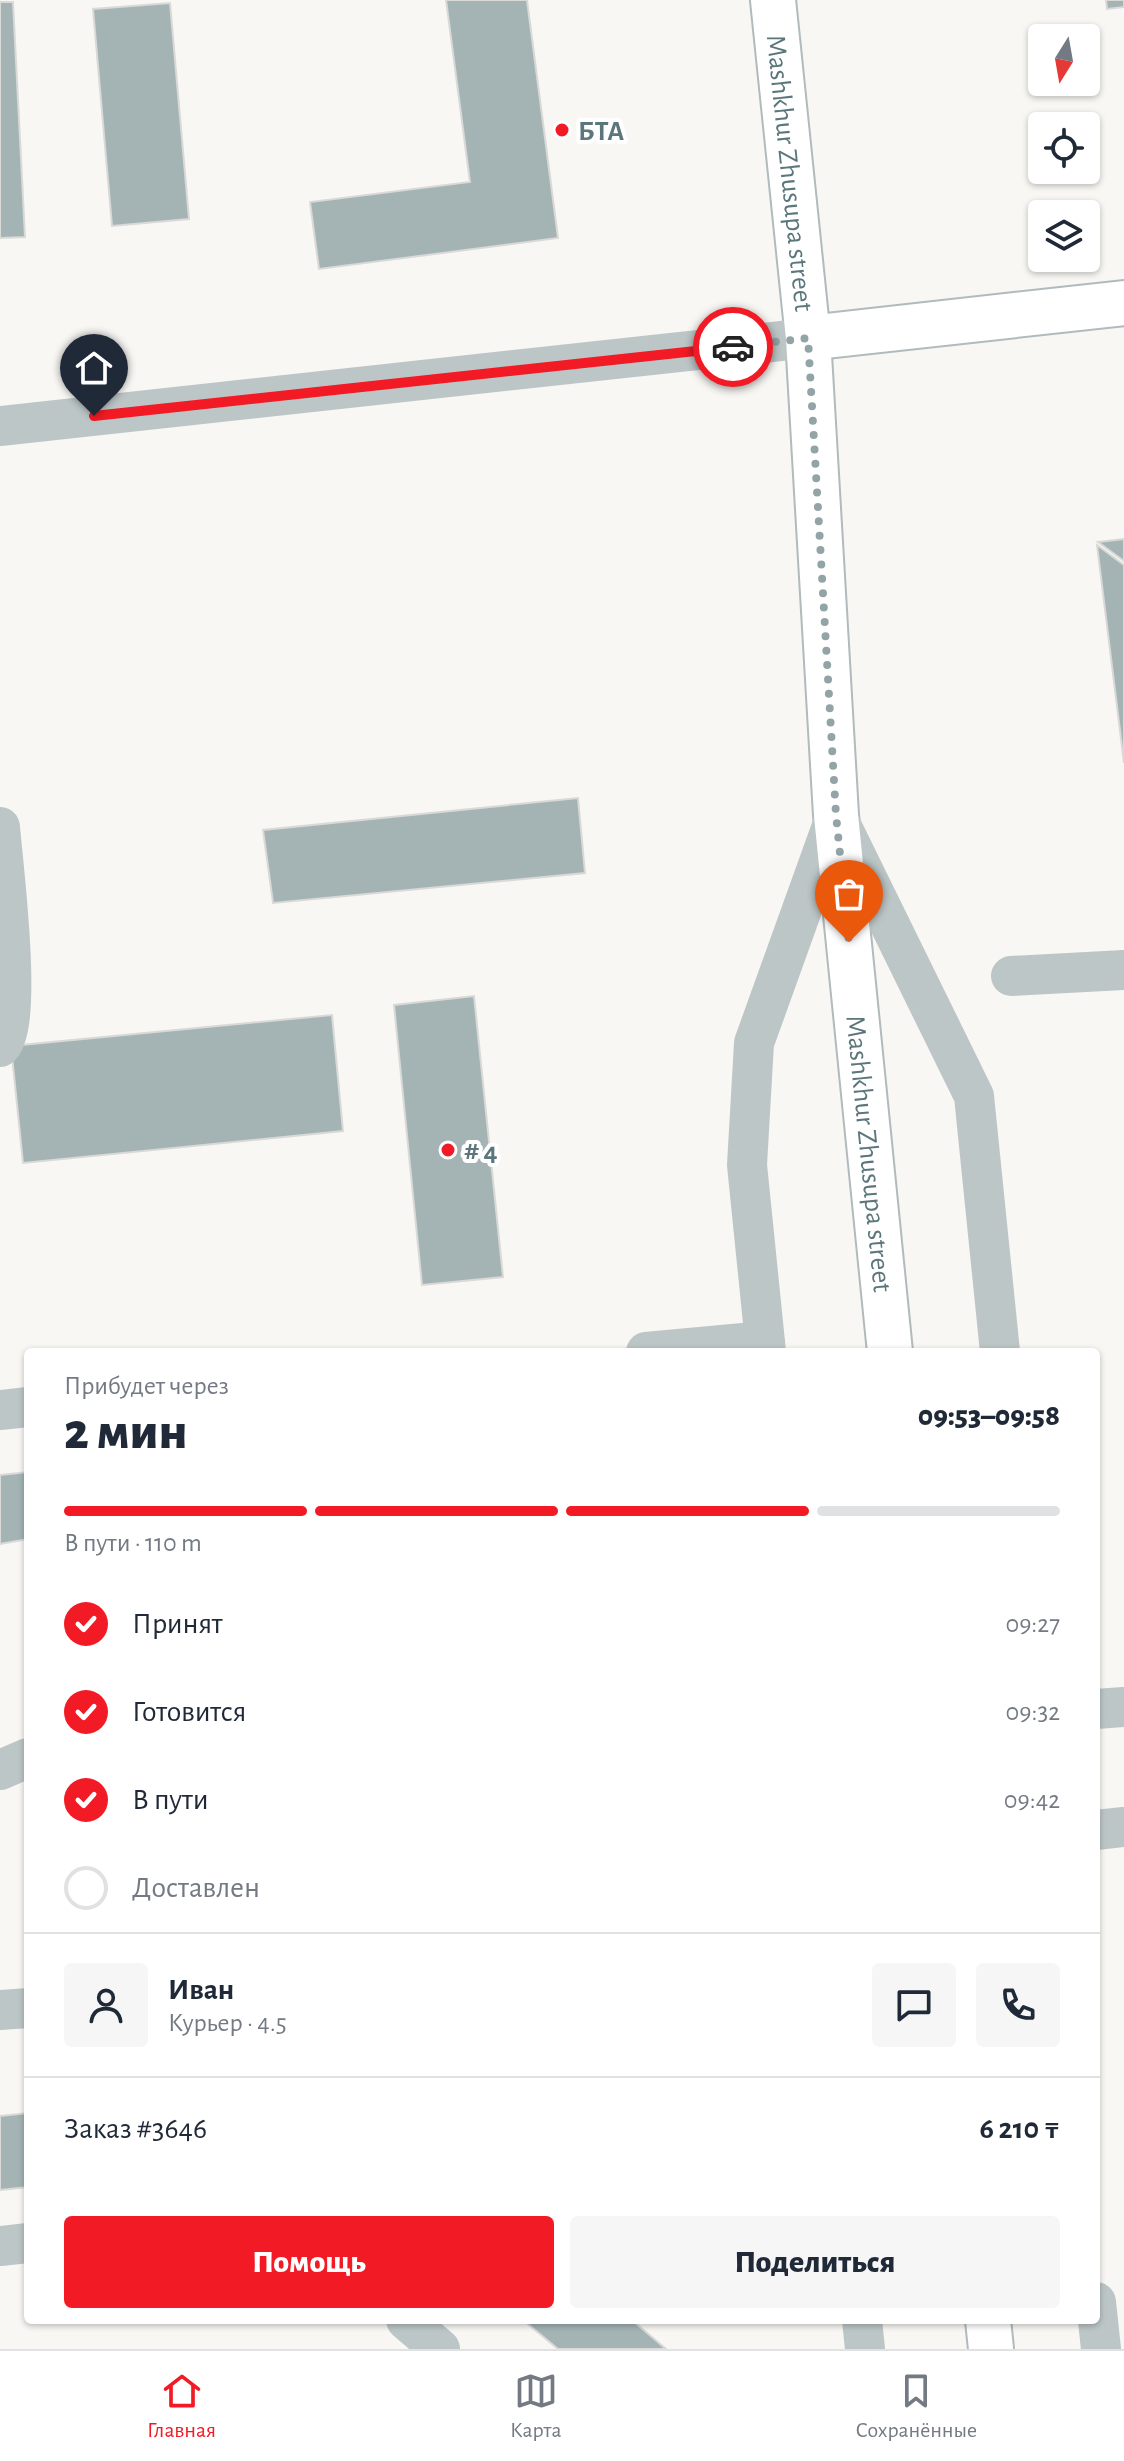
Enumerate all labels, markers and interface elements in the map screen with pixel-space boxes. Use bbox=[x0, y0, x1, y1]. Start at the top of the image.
north arrow bbox=[1028, 24, 1100, 96]
map controls bbox=[1028, 24, 1100, 272]
street label: Mashkhur Zhusupa street bbox=[761, 34, 817, 313]
button: locate bbox=[1028, 112, 1100, 184]
place label: БТА bbox=[578, 118, 624, 146]
marker: БТА bbox=[553, 121, 571, 139]
button: layers bbox=[1028, 200, 1100, 272]
courier bbox=[693, 307, 773, 387]
icon: car bbox=[711, 325, 755, 369]
pin bbox=[60, 334, 128, 416]
icon: home bbox=[72, 346, 116, 390]
pin bbox=[815, 860, 883, 942]
icon: bag bbox=[827, 872, 871, 916]
street label: Mashkhur Zhusupa street bbox=[840, 1014, 896, 1294]
place label: # 4 bbox=[464, 1138, 498, 1166]
marker: # 4 bbox=[439, 1141, 457, 1159]
text: Прибудет через bbox=[64, 1373, 229, 1399]
text: 09:53–09:58 bbox=[918, 1401, 1060, 1431]
text: 2 мин bbox=[64, 1406, 188, 1458]
text: В пути · 110 m bbox=[64, 1530, 202, 1556]
icon: check bbox=[64, 1602, 108, 1646]
text: Принят bbox=[132, 1609, 223, 1639]
text: 09:27 bbox=[1005, 1611, 1060, 1637]
icon: check bbox=[64, 1690, 108, 1734]
text: Готовится bbox=[132, 1697, 246, 1727]
text: 09:32 bbox=[1006, 1699, 1060, 1725]
icon: check bbox=[64, 1778, 108, 1822]
text: В пути bbox=[132, 1785, 209, 1815]
text: 09:42 bbox=[1004, 1787, 1060, 1813]
text: Доставлен bbox=[132, 1873, 260, 1903]
button: person bbox=[64, 1963, 148, 2047]
button: chat bbox=[872, 1963, 956, 2047]
button: phone bbox=[976, 1963, 1060, 2047]
text: Иван bbox=[168, 1975, 234, 2005]
text: Курьер · 4.5 bbox=[168, 2010, 287, 2036]
text: Заказ #3646 bbox=[64, 2114, 207, 2144]
text: 6 210 ₸ bbox=[980, 2114, 1060, 2144]
button: Помощь bbox=[64, 2216, 554, 2308]
button: Поделиться bbox=[570, 2216, 1060, 2308]
tab: Главная bbox=[147, 2369, 216, 2443]
tab: Карта bbox=[510, 2369, 562, 2443]
tab: Сохранённые bbox=[855, 2369, 977, 2443]

